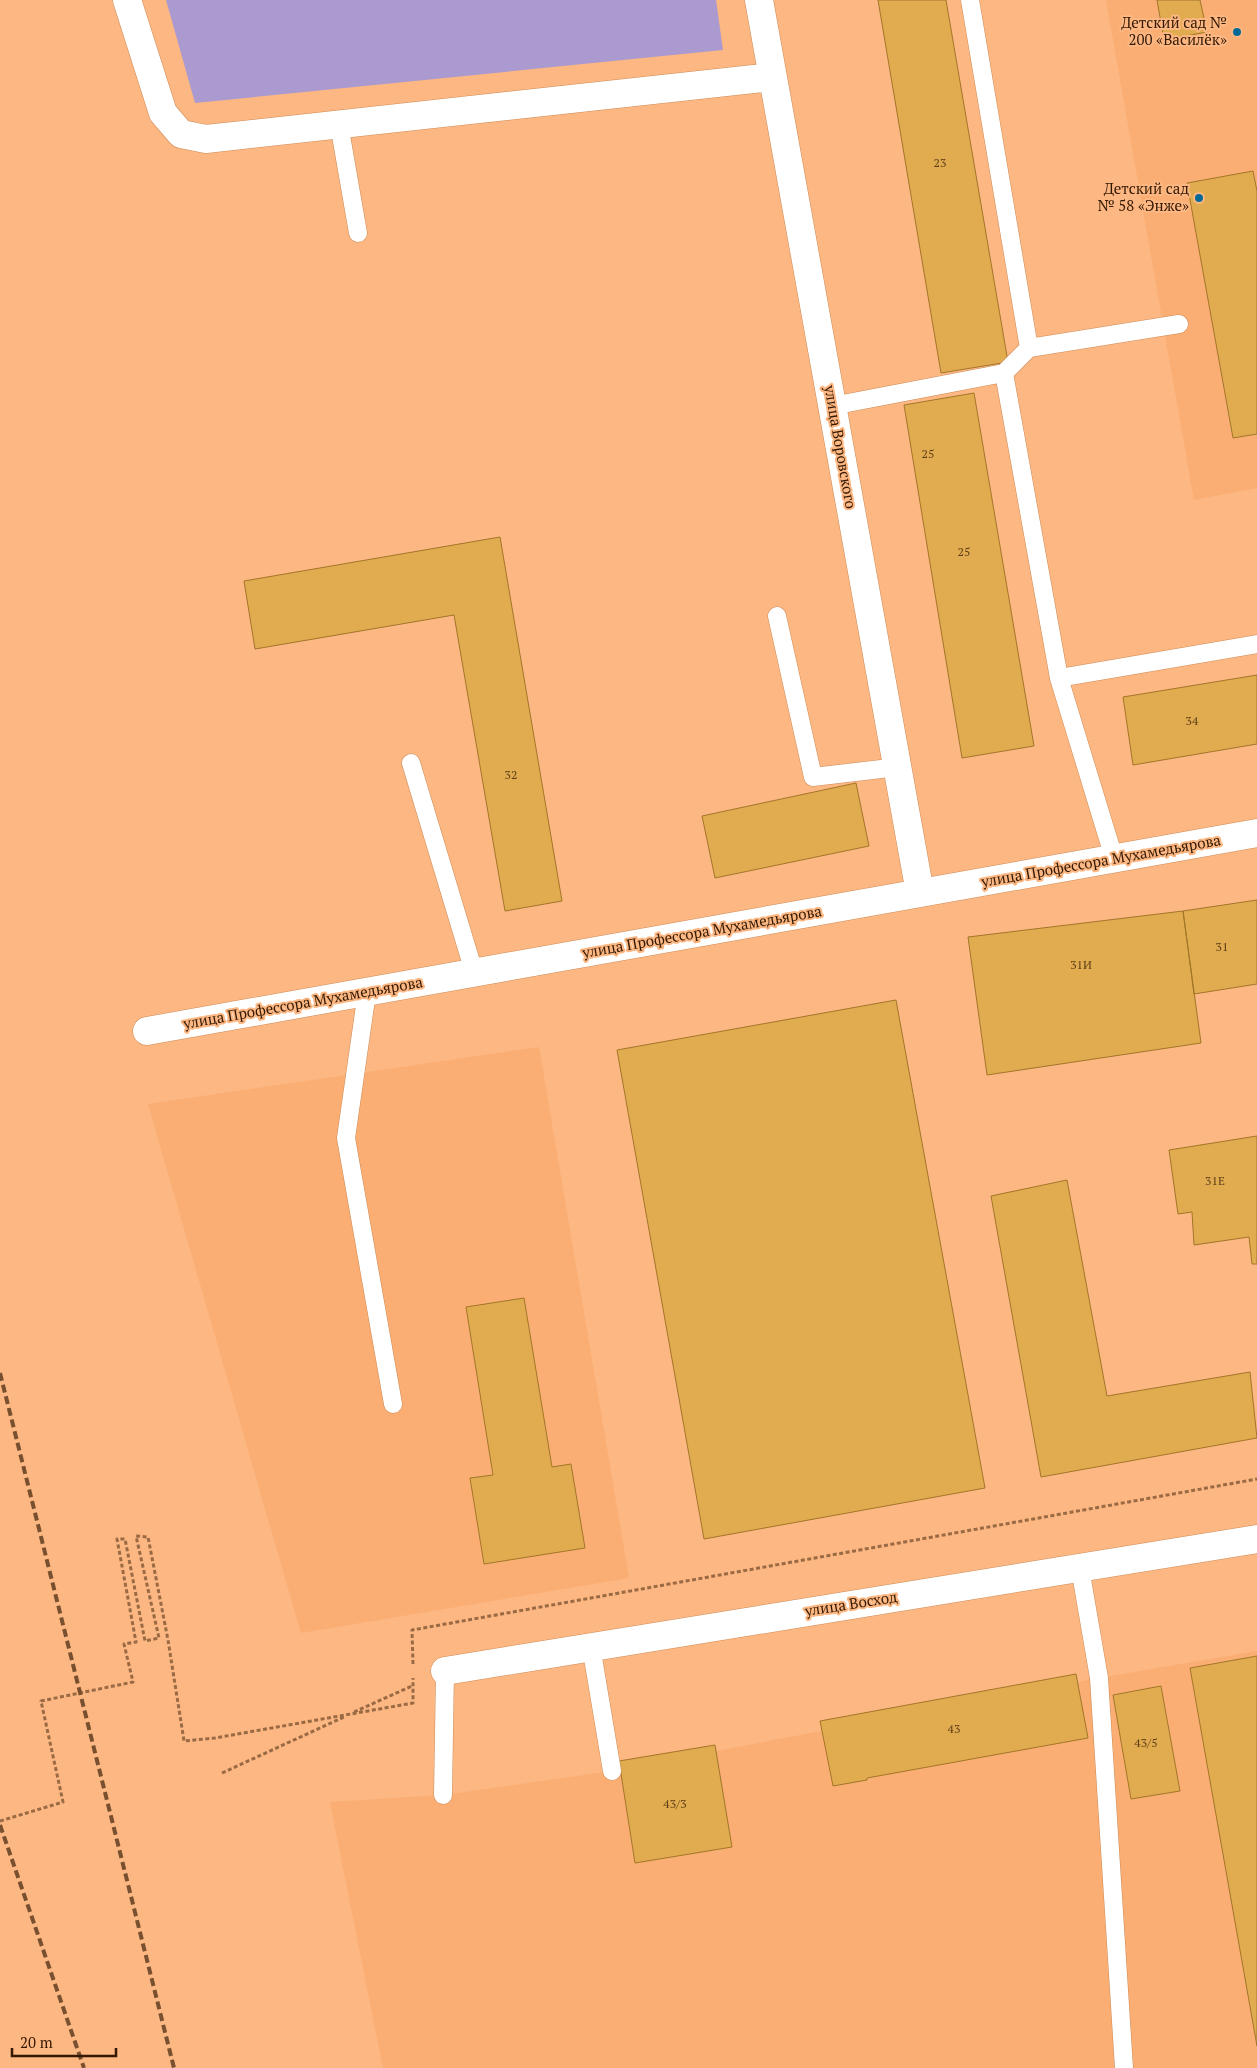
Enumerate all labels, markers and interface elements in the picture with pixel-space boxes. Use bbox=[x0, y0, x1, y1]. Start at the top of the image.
place label: Детский сад № 200 «Василёк» bbox=[1121, 12, 1227, 49]
marker: Детский сад № 200 «Василёк» bbox=[1231, 26, 1243, 38]
house number: 23 bbox=[934, 155, 946, 170]
place label: Детский сад № 58 «Энже» bbox=[1098, 178, 1189, 215]
marker: Детский сад № 58 «Энже» bbox=[1193, 192, 1205, 204]
street label: улица Воровского bbox=[820, 382, 862, 510]
house number: 25 bbox=[922, 446, 934, 461]
house number: 25 bbox=[958, 544, 970, 559]
house number: 34 bbox=[1186, 713, 1199, 728]
house number: 32 bbox=[505, 767, 517, 782]
street label: улица Профессора Мухамедьярова bbox=[979, 829, 1223, 891]
street label: улица Профессора Мухамедьярова bbox=[580, 900, 824, 962]
house number: 31 bbox=[1216, 939, 1228, 954]
house number: 31И bbox=[1070, 957, 1092, 972]
street label: улица Профессора Мухамедьярова bbox=[181, 971, 425, 1033]
house number: 31Е bbox=[1205, 1173, 1225, 1188]
street label: улица Восход bbox=[802, 1586, 899, 1620]
house number: 43 bbox=[948, 1721, 960, 1736]
house number: 43/5 bbox=[1134, 1735, 1158, 1750]
house number: 43/3 bbox=[663, 1796, 687, 1811]
scale bar bbox=[12, 2026, 116, 2058]
text: 20 m bbox=[20, 2032, 53, 2052]

